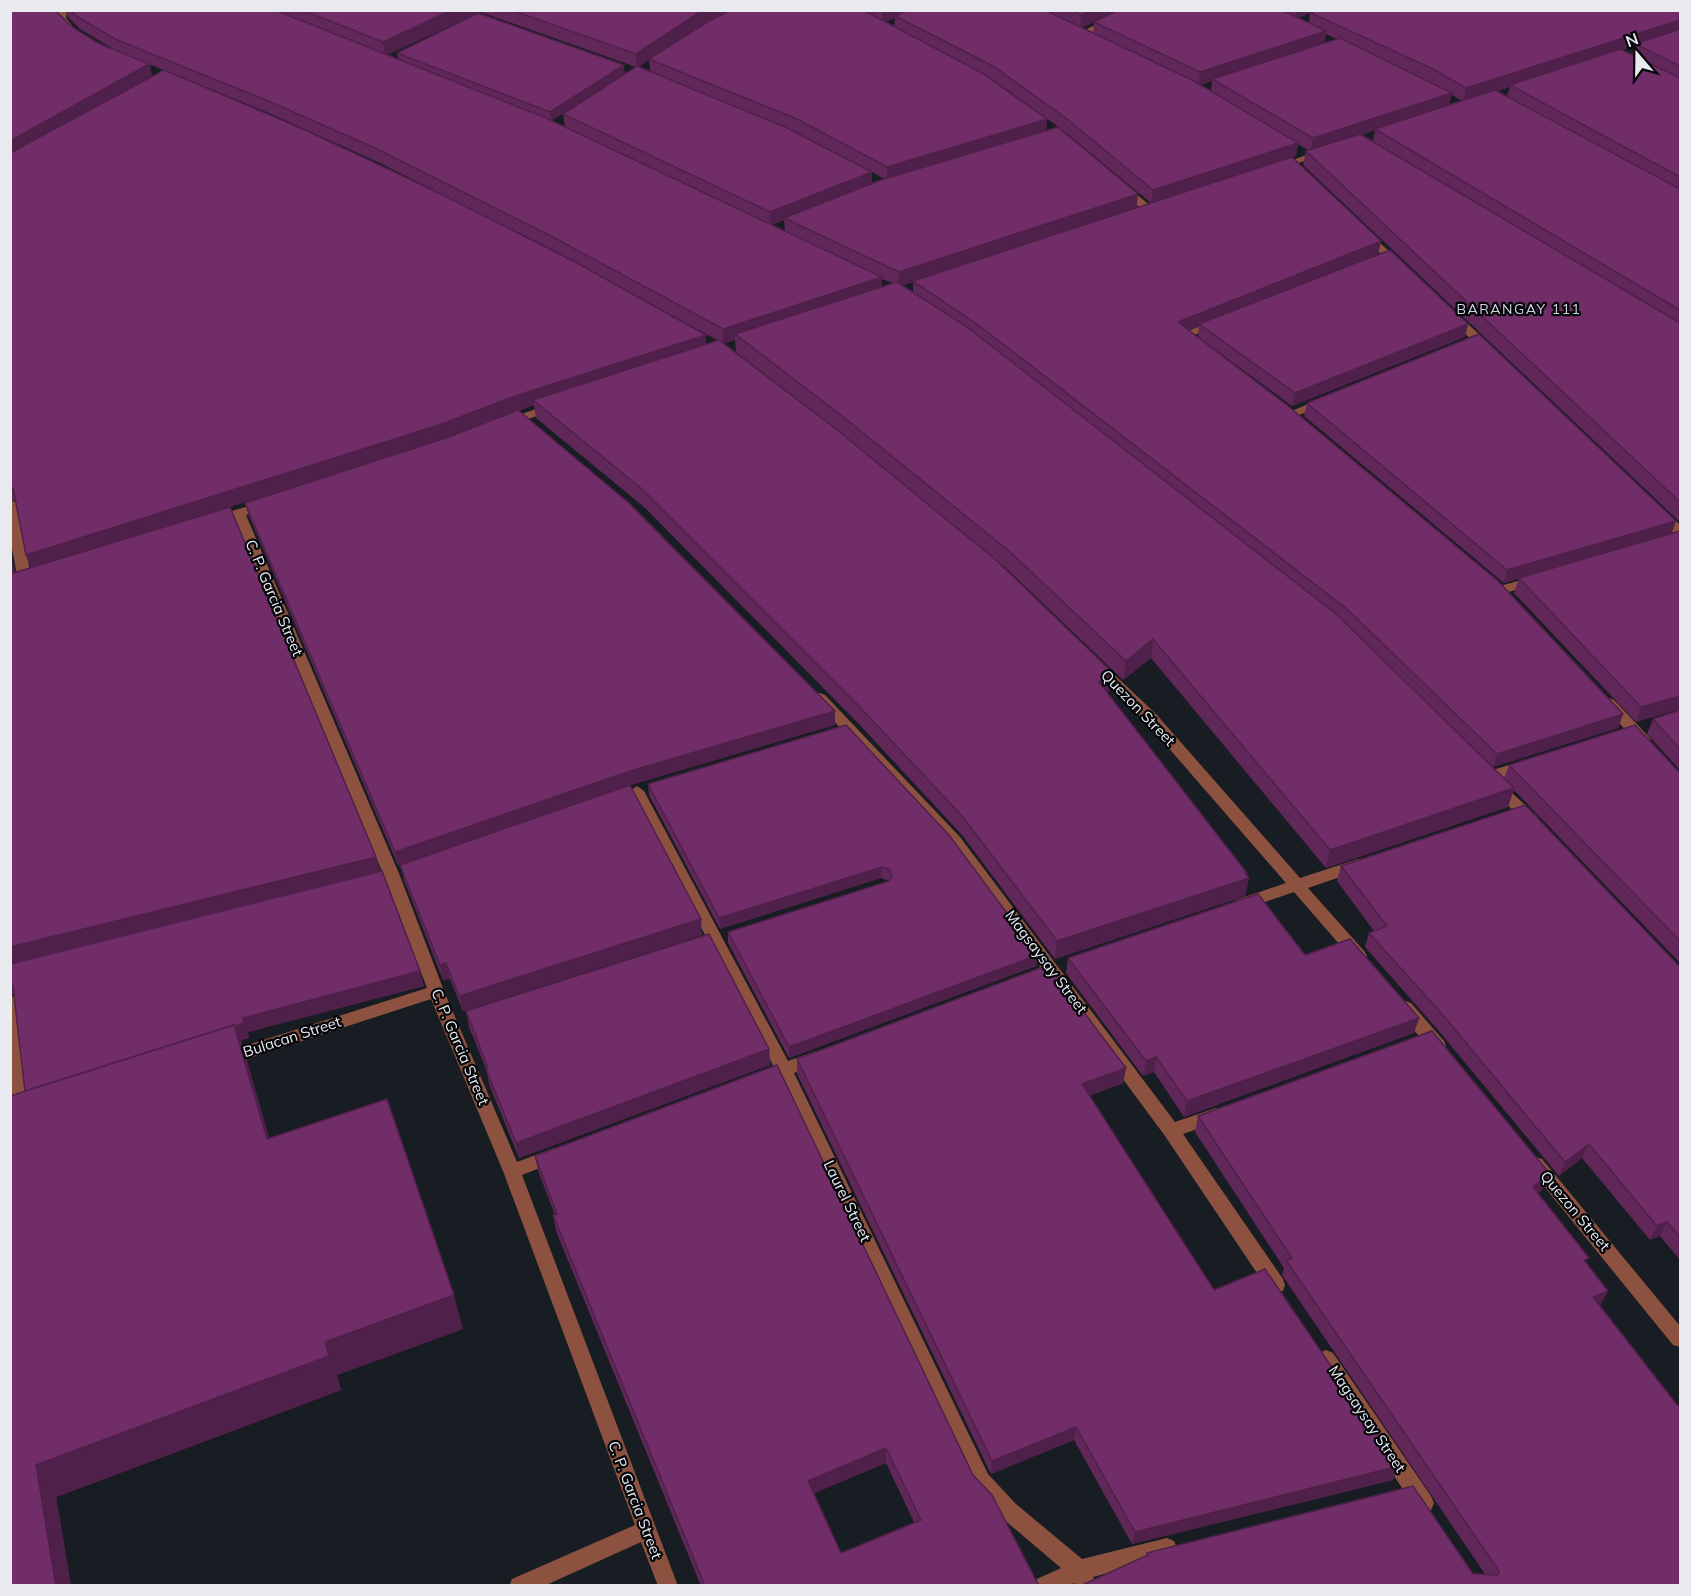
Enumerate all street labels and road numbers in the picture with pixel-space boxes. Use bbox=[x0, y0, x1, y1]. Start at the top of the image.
street label: C. P. Garcia Street bbox=[241, 537, 308, 659]
street label: Quezon Street bbox=[1097, 666, 1179, 750]
street label: Magsaysay Street bbox=[1001, 906, 1092, 1017]
street label: C. P. Garcia Street bbox=[427, 986, 494, 1108]
street label: Bulacan Street bbox=[240, 1012, 343, 1061]
street label: Laurel Street bbox=[820, 1157, 875, 1245]
street label: Quezon Street bbox=[1536, 1167, 1614, 1255]
street label: Magsaysay Street bbox=[1325, 1362, 1410, 1476]
street label: C. P. Garcia Street bbox=[604, 1438, 667, 1561]

